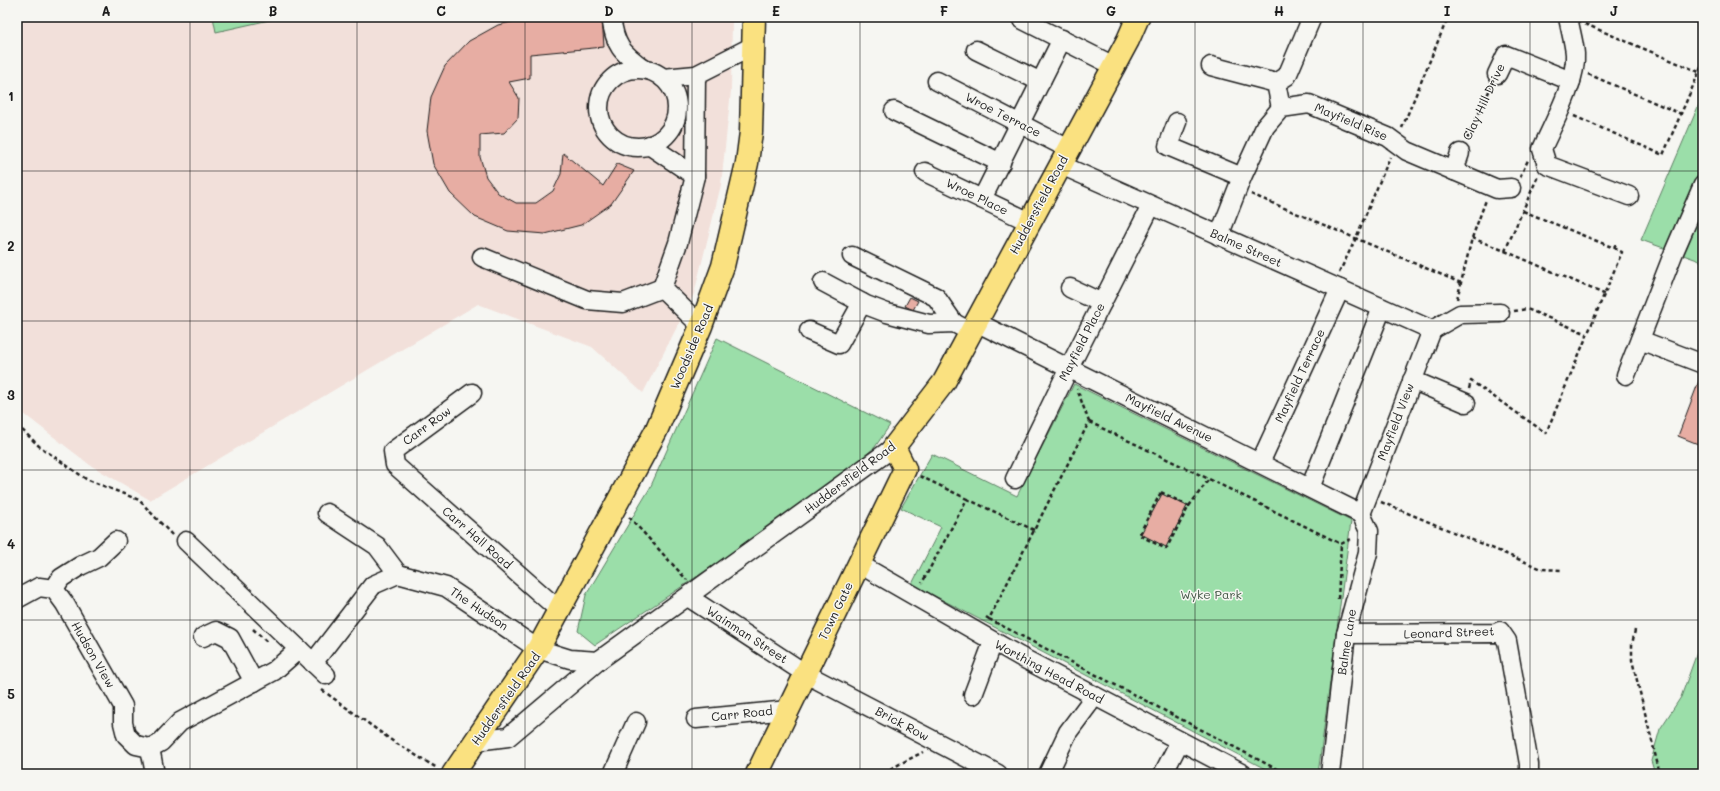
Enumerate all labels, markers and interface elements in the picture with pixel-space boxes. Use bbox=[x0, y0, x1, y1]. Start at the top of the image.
text: A bbox=[101, 2, 111, 19]
text: B bbox=[269, 2, 278, 19]
text: C bbox=[436, 2, 446, 19]
text: D bbox=[604, 2, 614, 19]
text: E bbox=[772, 2, 780, 19]
text: F bbox=[940, 2, 948, 19]
text: G bbox=[1106, 2, 1116, 19]
text: H bbox=[1274, 2, 1284, 19]
text: I bbox=[1444, 2, 1451, 19]
text: J bbox=[1610, 2, 1618, 19]
street label: Clay Hill Drive bbox=[1458, 61, 1508, 143]
text: 1 bbox=[8, 87, 14, 104]
street label: Wroe Terrace bbox=[963, 88, 1044, 140]
street label: Mayfield Rise bbox=[1312, 98, 1390, 144]
street label: Huddersfield Road bbox=[1005, 152, 1071, 257]
street label: Wroe Place bbox=[944, 174, 1011, 218]
street label: Balme Street bbox=[1208, 224, 1285, 270]
text: 2 bbox=[7, 237, 15, 254]
street label: Mayfield Place bbox=[1054, 300, 1108, 383]
street label: Woodside Road bbox=[666, 301, 716, 391]
street label: Mayfield Terrace bbox=[1270, 326, 1328, 425]
street label: Mayfield View bbox=[1373, 381, 1417, 463]
text: 3 bbox=[7, 386, 15, 403]
street label: Mayfield Avenue bbox=[1123, 389, 1216, 445]
street label: Carr Row bbox=[399, 402, 454, 448]
street label: Huddersfield Road bbox=[801, 438, 898, 517]
street label: Carr Hall Road bbox=[439, 502, 516, 572]
text: 4 bbox=[7, 535, 15, 552]
street label: Town Gate bbox=[814, 579, 856, 642]
street label: The Hudson bbox=[447, 583, 512, 634]
park label: Wyke Park bbox=[1180, 586, 1242, 602]
street label: Wainman Street bbox=[704, 602, 791, 666]
street label: Balme Lane bbox=[1333, 608, 1359, 676]
street label: Hudson View bbox=[68, 618, 119, 691]
street label: Leonard Street bbox=[1403, 622, 1495, 642]
street label: Worthing Head Road bbox=[992, 635, 1107, 707]
street label: Huddersfield Road bbox=[467, 649, 543, 748]
text: 5 bbox=[7, 685, 15, 702]
street label: Carr Road bbox=[710, 702, 774, 724]
street label: Brick Row bbox=[873, 702, 932, 744]

